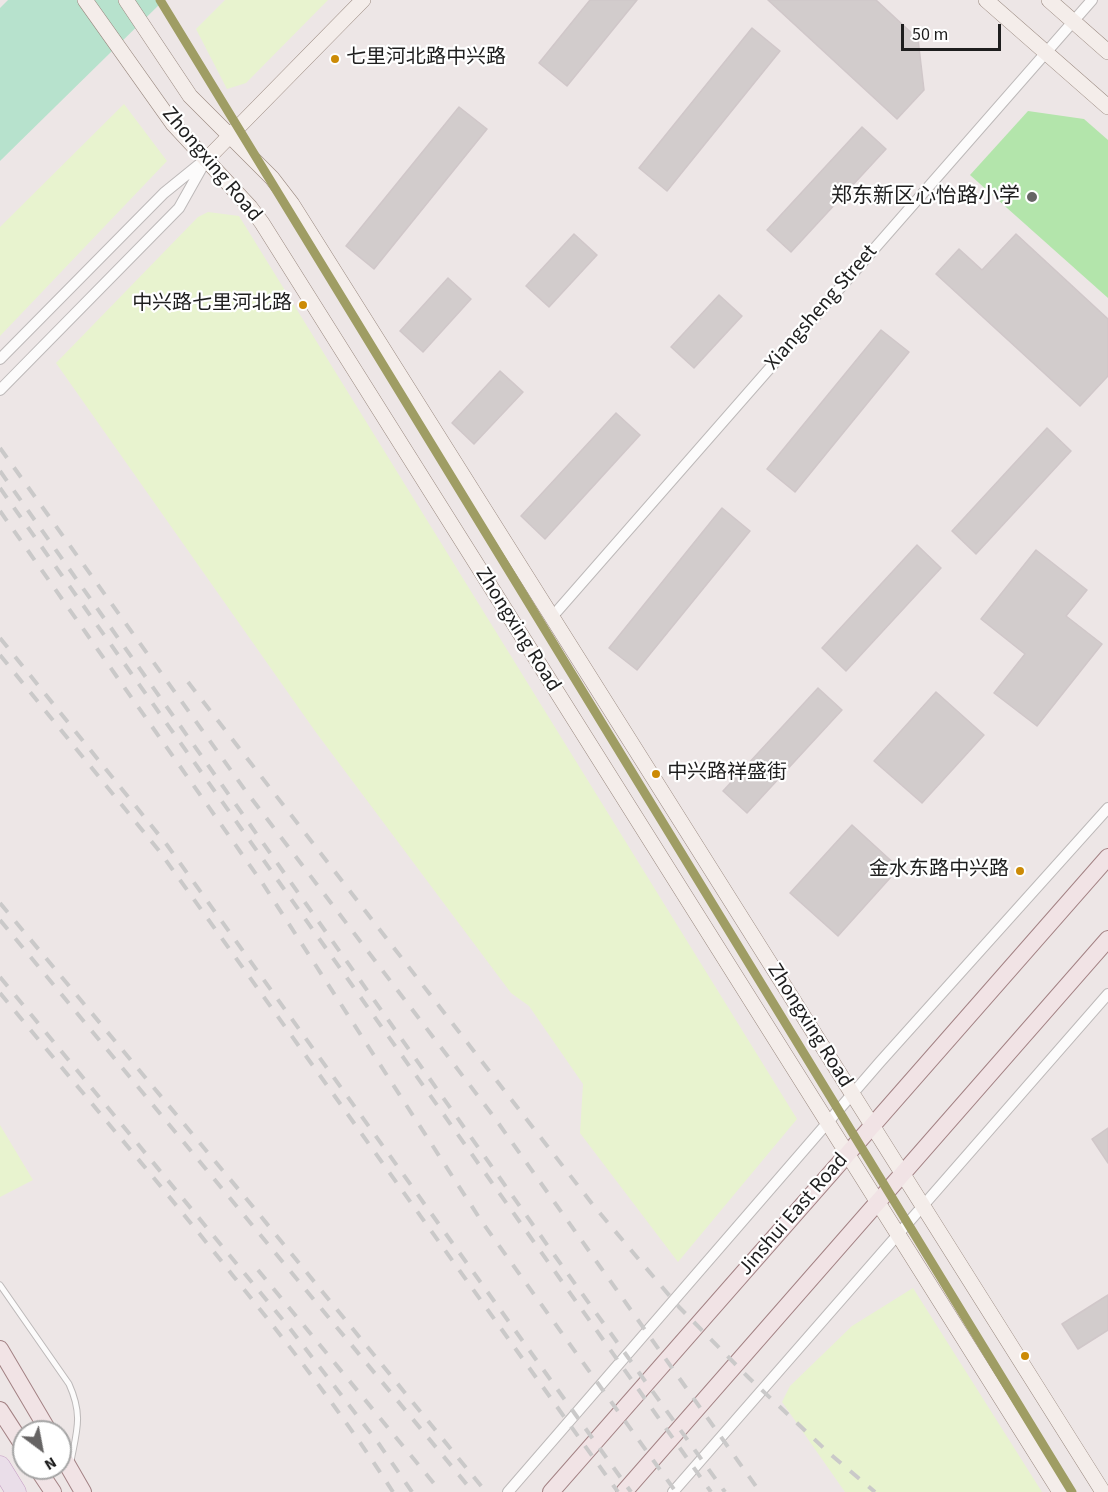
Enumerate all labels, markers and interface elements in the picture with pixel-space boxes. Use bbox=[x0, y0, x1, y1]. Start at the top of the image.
scale bar bbox=[904, 12, 1004, 50]
text: 50 m bbox=[912, 22, 948, 47]
place label: 七里河北路中兴路 bbox=[346, 47, 506, 71]
marker: 七里河北路中兴路 bbox=[329, 53, 341, 65]
street label: Zhongxing Road bbox=[156, 102, 266, 228]
place label: 郑东新区心怡路小学 bbox=[831, 184, 1020, 210]
marker: 郑东新区心怡路小学 bbox=[1025, 190, 1039, 204]
street label: Xiangsheng Street bbox=[761, 240, 883, 376]
place label: 中兴路七里河北路 bbox=[132, 293, 292, 317]
marker: 中兴路七里河北路 bbox=[297, 299, 309, 311]
street label: Zhongxing Road bbox=[469, 563, 565, 697]
place label: 中兴路祥盛街 bbox=[667, 762, 787, 786]
marker: 中兴路祥盛街 bbox=[650, 768, 662, 780]
place label: 金水东路中兴路 bbox=[869, 859, 1009, 883]
marker: 金水东路中兴路 bbox=[1014, 865, 1026, 877]
street label: Zhongxing Road bbox=[761, 959, 857, 1093]
street label: Jinshui East Road bbox=[734, 1149, 854, 1281]
unlabelled marker bbox=[1019, 1350, 1031, 1362]
north arrow bbox=[12, 1420, 72, 1480]
text: N bbox=[40, 1451, 61, 1476]

